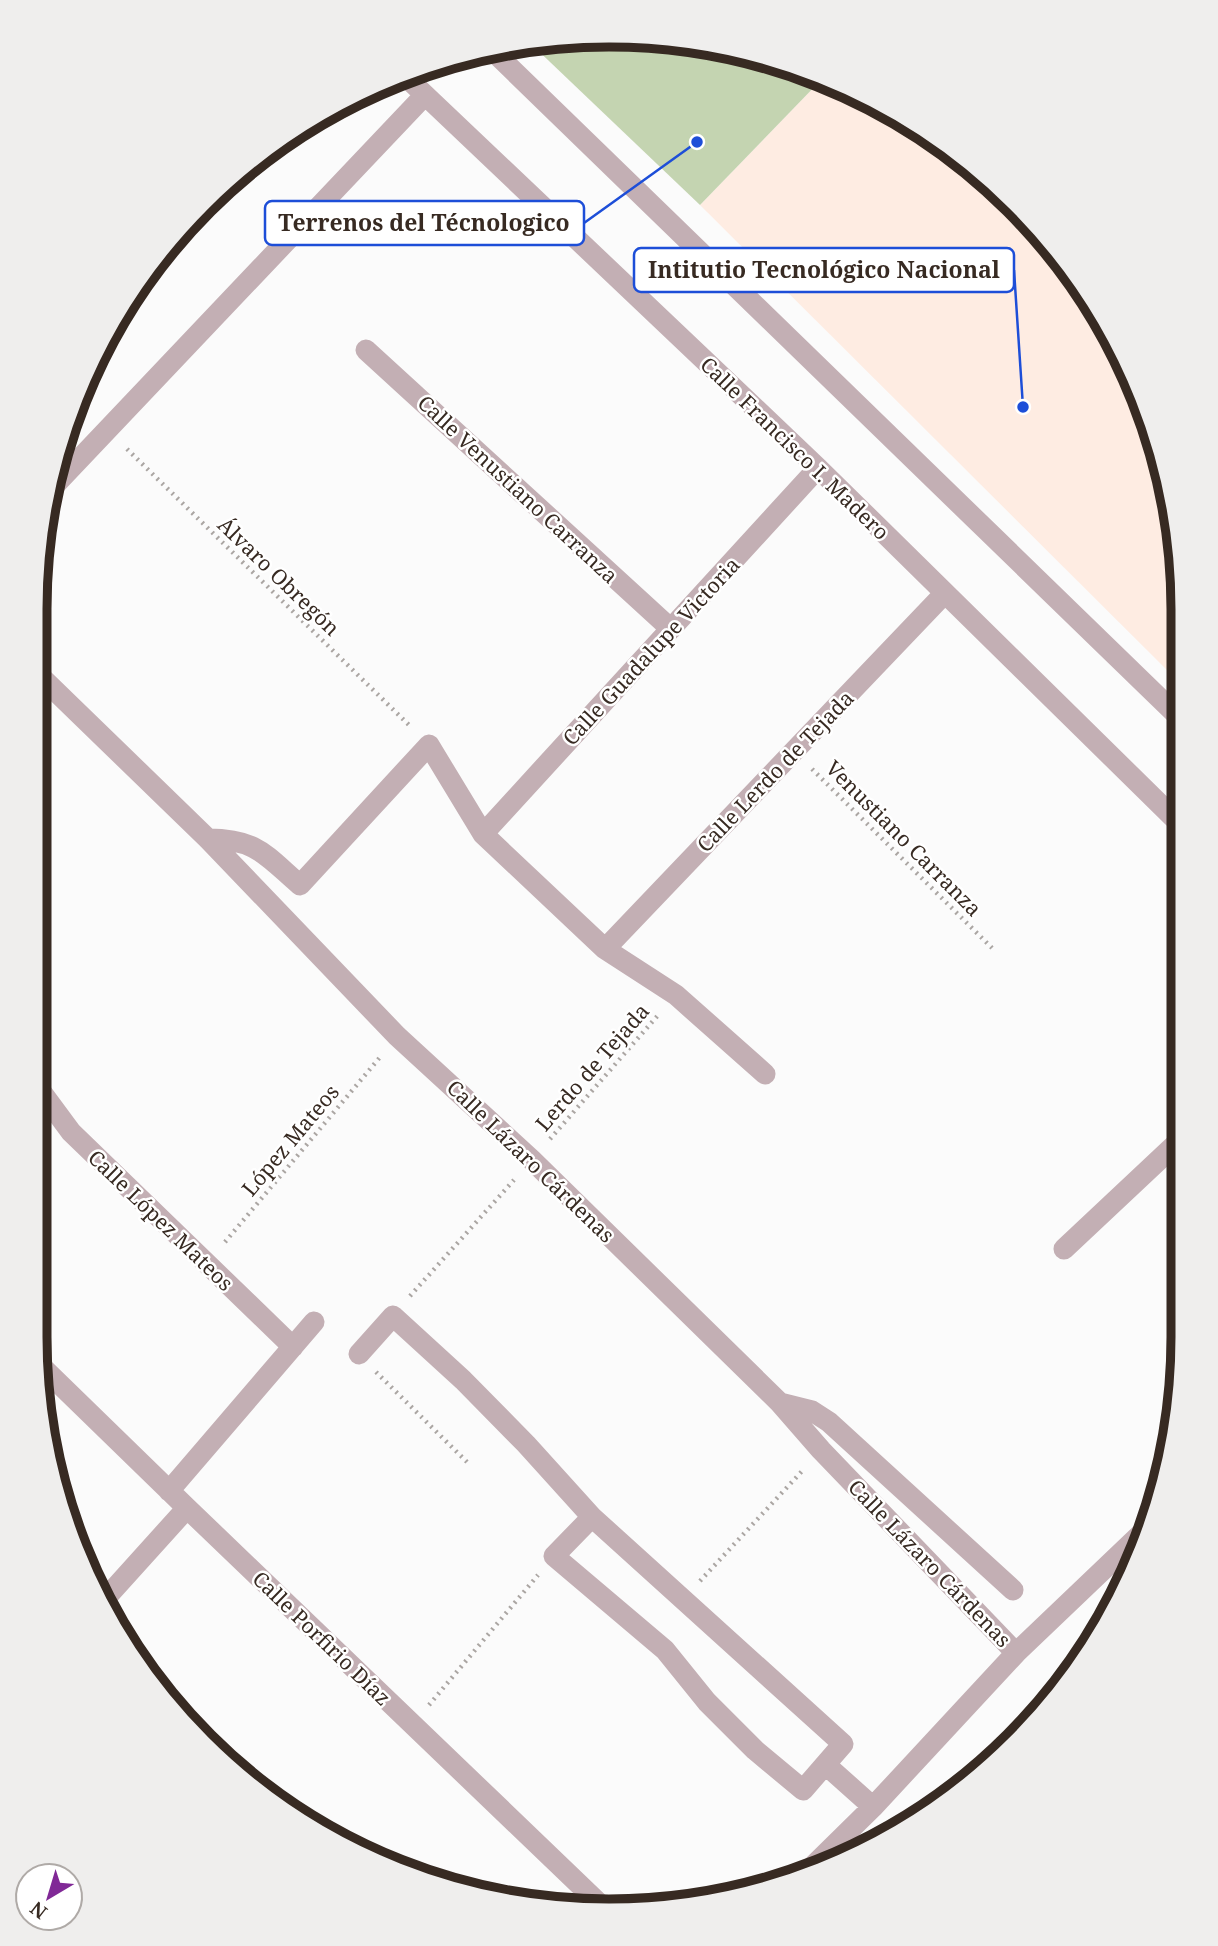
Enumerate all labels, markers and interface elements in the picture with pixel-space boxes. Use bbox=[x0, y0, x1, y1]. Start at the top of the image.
callout: Terrenos del Técnologico bbox=[265, 201, 584, 245]
text: Terrenos del Técnologico bbox=[278, 206, 570, 238]
callout: Intitutio Tecnológico Nacional bbox=[634, 248, 1014, 292]
text: Intitutio Tecnológico Nacional bbox=[648, 253, 1000, 285]
street label: Calle Francisco I. Madero bbox=[695, 350, 895, 546]
street label: Calle Venustiano Carranza bbox=[412, 389, 624, 589]
street label: Álvaro Obregón bbox=[212, 511, 346, 641]
street label: Calle Guadalupe Victoria bbox=[556, 551, 746, 751]
street label: Calle Lerdo de Tejada bbox=[690, 684, 860, 858]
street label: Venustiano Carranza bbox=[820, 754, 988, 922]
street label: Lerdo de Tejada bbox=[529, 997, 655, 1137]
street label: Calle Lázaro Cárdenas bbox=[441, 1073, 621, 1249]
street label: López Mateos bbox=[235, 1078, 345, 1202]
street label: Calle López Mateos bbox=[82, 1143, 240, 1297]
street label: Calle Lázaro Cárdenas bbox=[842, 1473, 1018, 1653]
street label: Calle Porfirio Díaz bbox=[247, 1565, 397, 1711]
north arrow bbox=[14, 1862, 84, 1932]
text: N bbox=[25, 1896, 52, 1925]

